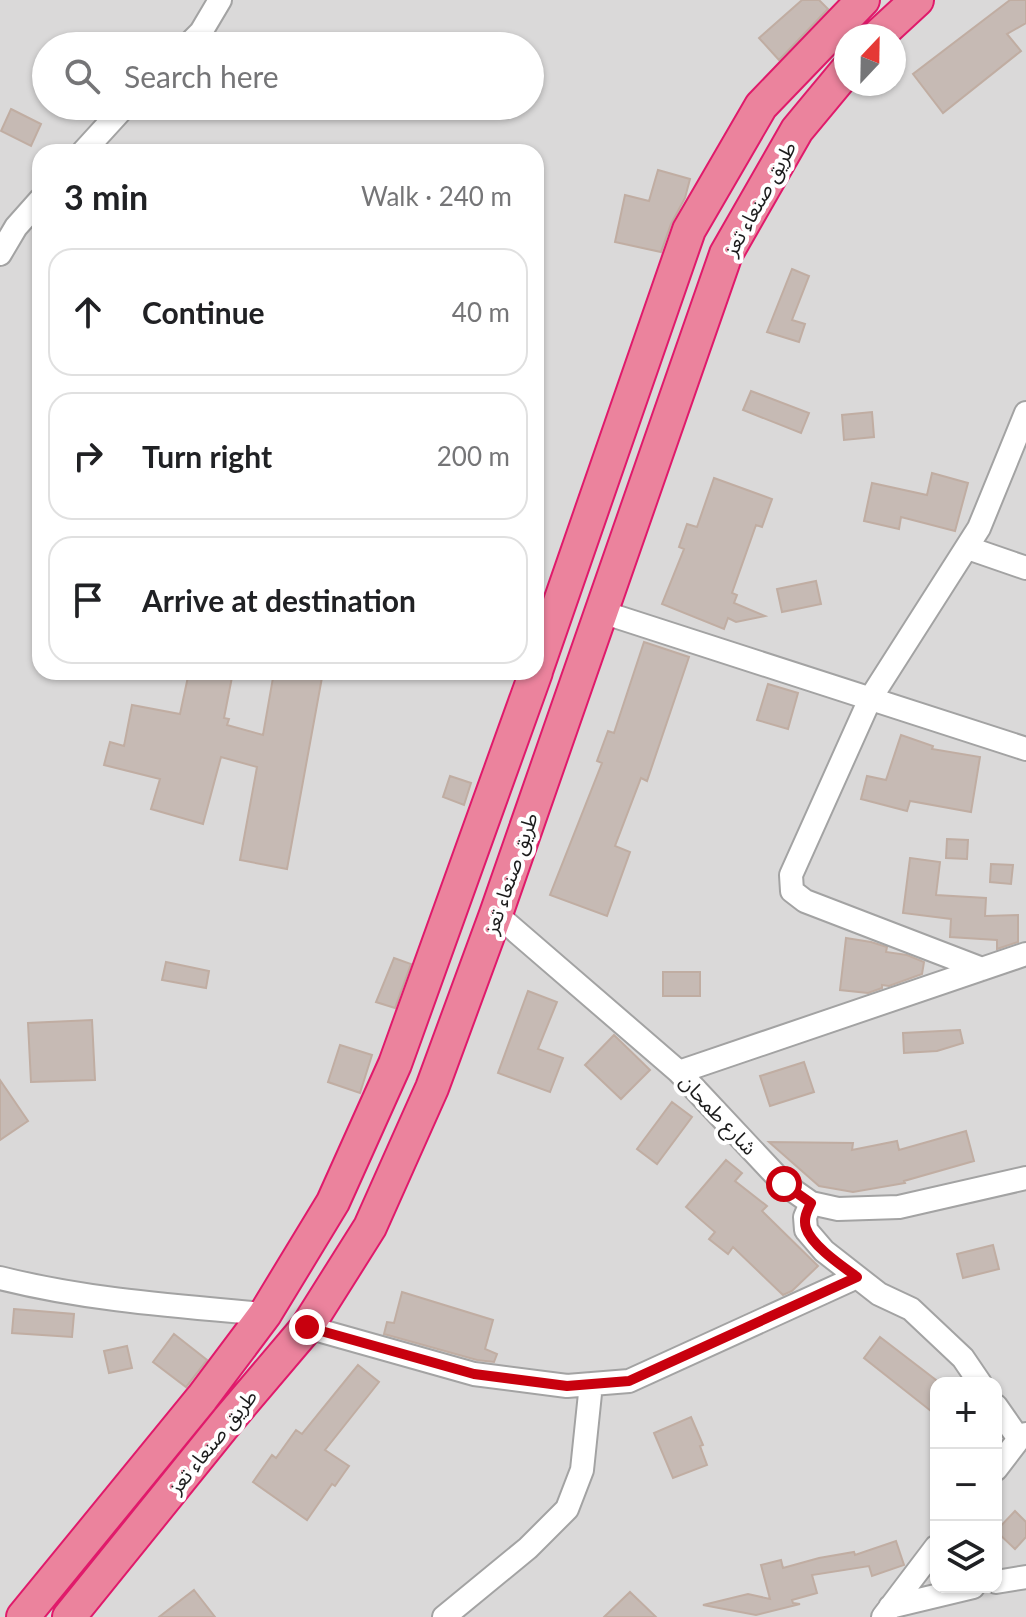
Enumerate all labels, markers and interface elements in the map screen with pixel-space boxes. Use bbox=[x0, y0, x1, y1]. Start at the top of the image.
north arrow bbox=[834, 24, 906, 96]
search box bbox=[32, 32, 544, 120]
icon: search bbox=[60, 54, 104, 98]
text: Search here bbox=[124, 58, 279, 94]
street label: طريق صنعاء تعز bbox=[717, 137, 802, 261]
text: 3 min bbox=[64, 176, 148, 217]
text: Walk · 240 m bbox=[361, 180, 512, 212]
icon: ahead bbox=[66, 290, 110, 334]
text: Continue bbox=[142, 294, 265, 330]
text: 40 m bbox=[452, 296, 510, 328]
icon: right bbox=[66, 434, 110, 478]
text: Turn right bbox=[142, 438, 272, 474]
text: 200 m bbox=[437, 440, 510, 472]
icon: arrive bbox=[66, 578, 110, 622]
text: Arrive at destination bbox=[142, 582, 416, 618]
street label: طريق صنعاء تعز bbox=[478, 809, 544, 939]
street label: شارع طمحان bbox=[673, 1069, 762, 1162]
route start bbox=[766, 1166, 802, 1202]
route end bbox=[289, 1309, 325, 1345]
map controls bbox=[930, 1377, 1002, 1593]
button: + bbox=[930, 1377, 1002, 1449]
street label: طريق صنعاء تعز bbox=[162, 1384, 263, 1500]
button: − bbox=[930, 1449, 1002, 1521]
button: layers bbox=[930, 1521, 1002, 1593]

